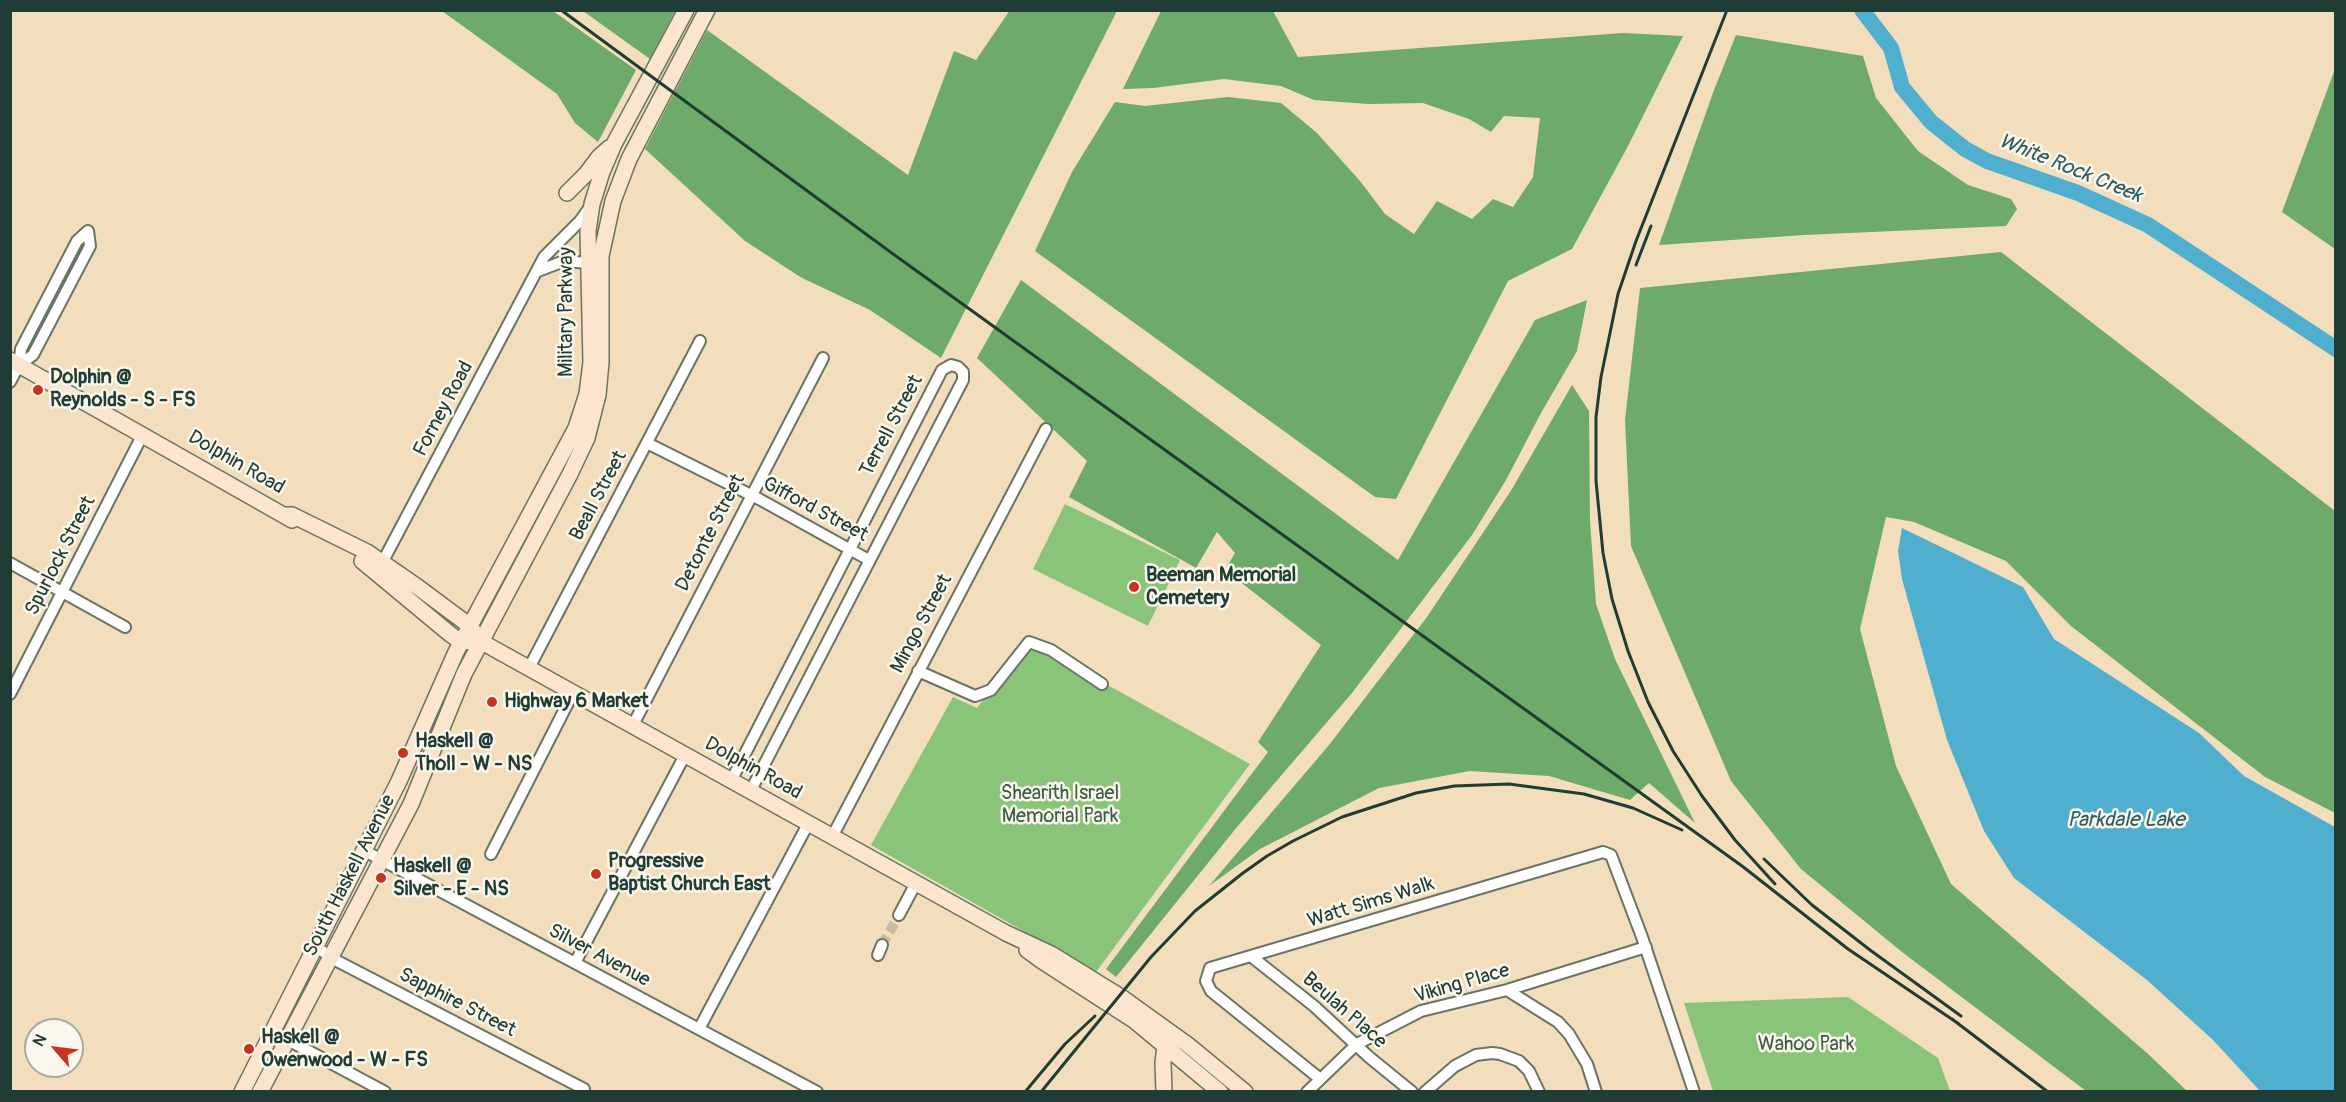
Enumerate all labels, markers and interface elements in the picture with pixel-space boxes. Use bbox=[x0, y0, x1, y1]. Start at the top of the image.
water label: White Rock Creek bbox=[1995, 129, 2145, 209]
street label: Military Parkway bbox=[555, 247, 579, 377]
street label: Forney Road bbox=[409, 357, 479, 461]
place label: Dolphin @ Reynolds - S - FS bbox=[50, 366, 196, 413]
street label: Terrell Street bbox=[855, 371, 929, 481]
marker: Dolphin @ Reynolds - S - FS bbox=[31, 383, 45, 397]
street label: Dolphin Road bbox=[183, 426, 289, 500]
street label: Beall Street bbox=[565, 447, 633, 545]
street label: Detonte Street bbox=[671, 470, 751, 596]
street label: Gifford Street bbox=[758, 472, 872, 548]
street label: Spurlock Street bbox=[21, 492, 101, 620]
place label: Beeman Memorial Cemetery bbox=[1146, 564, 1296, 611]
street label: Mingo Street bbox=[886, 570, 958, 678]
marker: Beeman Memorial Cemetery bbox=[1127, 580, 1141, 594]
place label: Highway 6 Market bbox=[504, 690, 649, 714]
marker: Highway 6 Market bbox=[485, 695, 499, 709]
place label: Haskell @ Tholl - W - NS bbox=[415, 730, 532, 777]
street label: Dolphin Road bbox=[700, 732, 806, 806]
marker: Haskell @ Tholl - W - NS bbox=[396, 746, 410, 760]
park label: Shearith Israel Memorial Park bbox=[1001, 782, 1119, 829]
street label: South Haskell Avenue bbox=[299, 791, 401, 961]
water label: Parkdale Lake bbox=[2067, 808, 2185, 834]
place label: Progressive Baptist Church East bbox=[608, 850, 771, 897]
place label: Haskell @ Silver - E - NS bbox=[393, 855, 509, 902]
marker: Progressive Baptist Church East bbox=[589, 867, 603, 881]
marker: Haskell @ Silver - E - NS bbox=[374, 871, 388, 885]
street label: Watt Sims Walk bbox=[1305, 872, 1437, 934]
street label: Silver Avenue bbox=[544, 919, 654, 993]
street label: Viking Place bbox=[1412, 959, 1512, 1009]
street label: Sapphire Street bbox=[394, 963, 520, 1043]
street label: Beulah Place bbox=[1297, 968, 1391, 1054]
north arrow bbox=[24, 1018, 84, 1078]
place label: Haskell @ Owenwood - W - FS bbox=[261, 1026, 428, 1073]
text: N bbox=[28, 1031, 51, 1050]
park label: Wahoo Park bbox=[1758, 1033, 1854, 1057]
marker: Haskell @ Owenwood - W - FS bbox=[242, 1042, 256, 1056]

